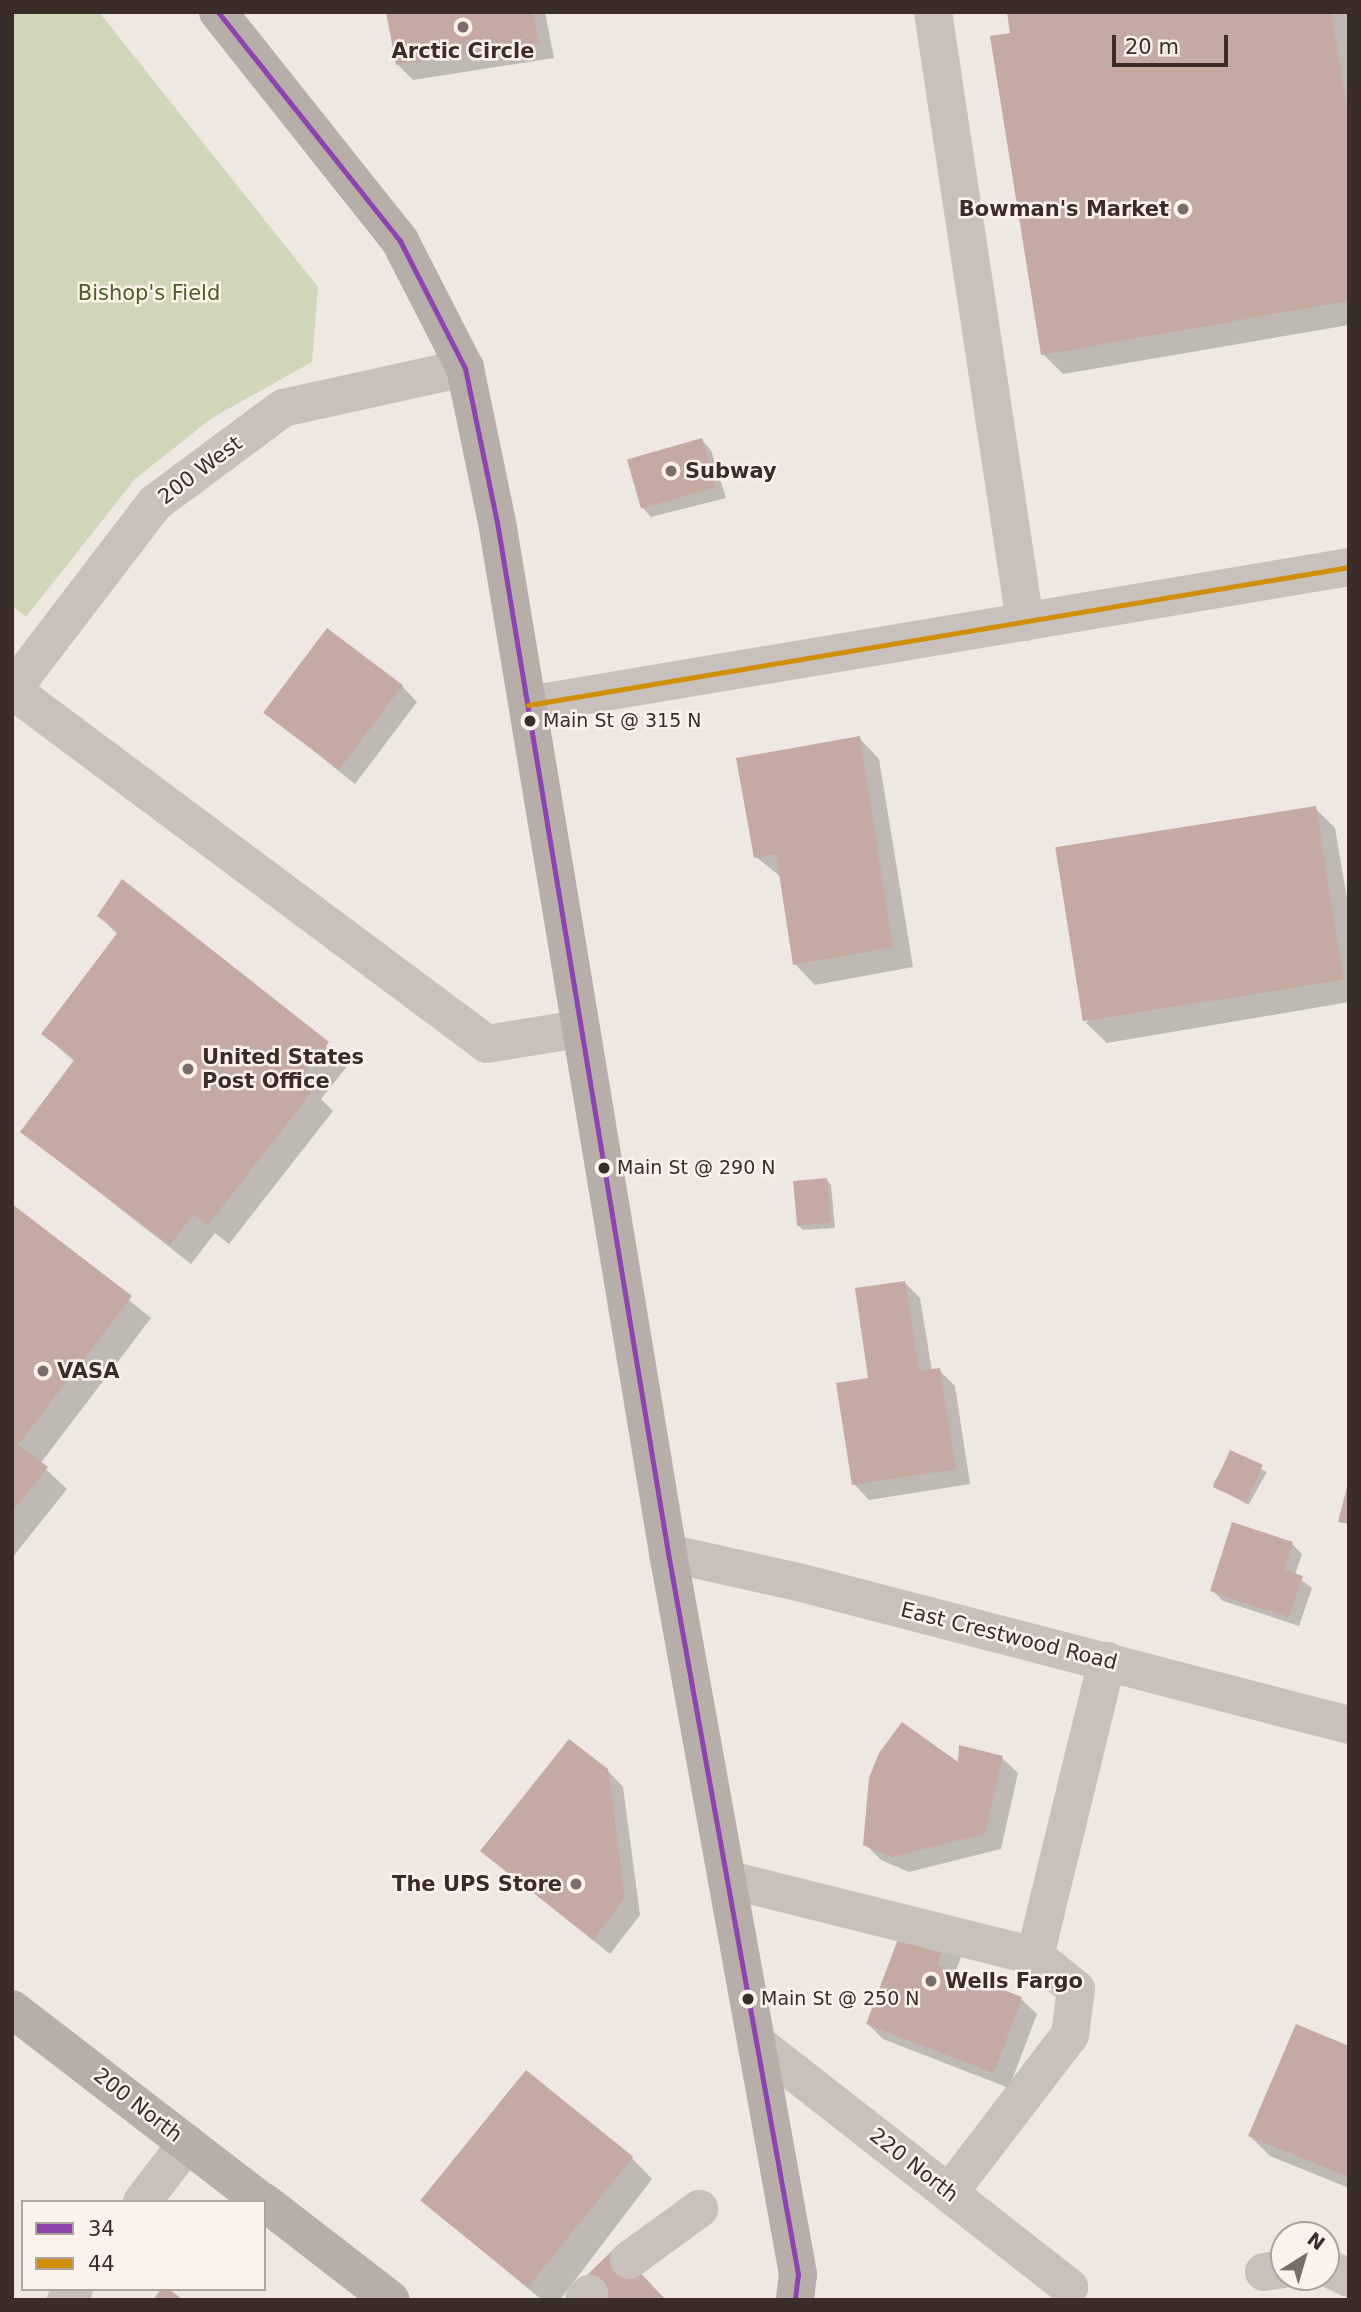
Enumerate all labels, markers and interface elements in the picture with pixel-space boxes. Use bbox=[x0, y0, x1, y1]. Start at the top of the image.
marker: Arctic Circle bbox=[455, 19, 471, 35]
scale bar bbox=[1116, 21, 1232, 65]
text: 20 m bbox=[1125, 35, 1179, 59]
place label: Arctic Circle bbox=[392, 38, 534, 64]
place label: Bowman's Market bbox=[959, 196, 1169, 222]
marker: Bowman's Market bbox=[1175, 201, 1191, 217]
park label: Bishop's Field bbox=[78, 280, 220, 306]
street label: 200 West bbox=[153, 430, 247, 510]
place label: Subway bbox=[685, 458, 777, 484]
marker: Subway bbox=[663, 463, 679, 479]
place label: Main St @ 315 N bbox=[543, 710, 702, 732]
marker: Main St @ 315 N bbox=[523, 714, 537, 728]
place label: United States Post Office bbox=[202, 1044, 364, 1094]
marker: United States Post Office bbox=[180, 1061, 196, 1077]
place label: Main St @ 290 N bbox=[617, 1157, 776, 1179]
marker: Main St @ 290 N bbox=[597, 1161, 611, 1175]
place label: VASA bbox=[57, 1358, 119, 1384]
marker: VASA bbox=[35, 1363, 51, 1379]
street label: East Crestwood Road bbox=[898, 1597, 1120, 1675]
place label: The UPS Store bbox=[392, 1871, 562, 1897]
marker: The UPS Store bbox=[568, 1876, 584, 1892]
place label: Wells Fargo bbox=[945, 1968, 1083, 1994]
marker: Wells Fargo bbox=[923, 1973, 939, 1989]
place label: Main St @ 250 N bbox=[761, 1988, 920, 2010]
marker: Main St @ 250 N bbox=[741, 1992, 755, 2006]
street label: 200 North bbox=[89, 2063, 187, 2147]
street label: 220 North bbox=[865, 2123, 963, 2207]
legend bbox=[21, 2200, 266, 2291]
text: 34 bbox=[88, 2217, 115, 2241]
north arrow bbox=[1270, 2221, 1340, 2291]
text: N bbox=[1303, 2227, 1329, 2254]
text: 44 bbox=[88, 2252, 115, 2276]

